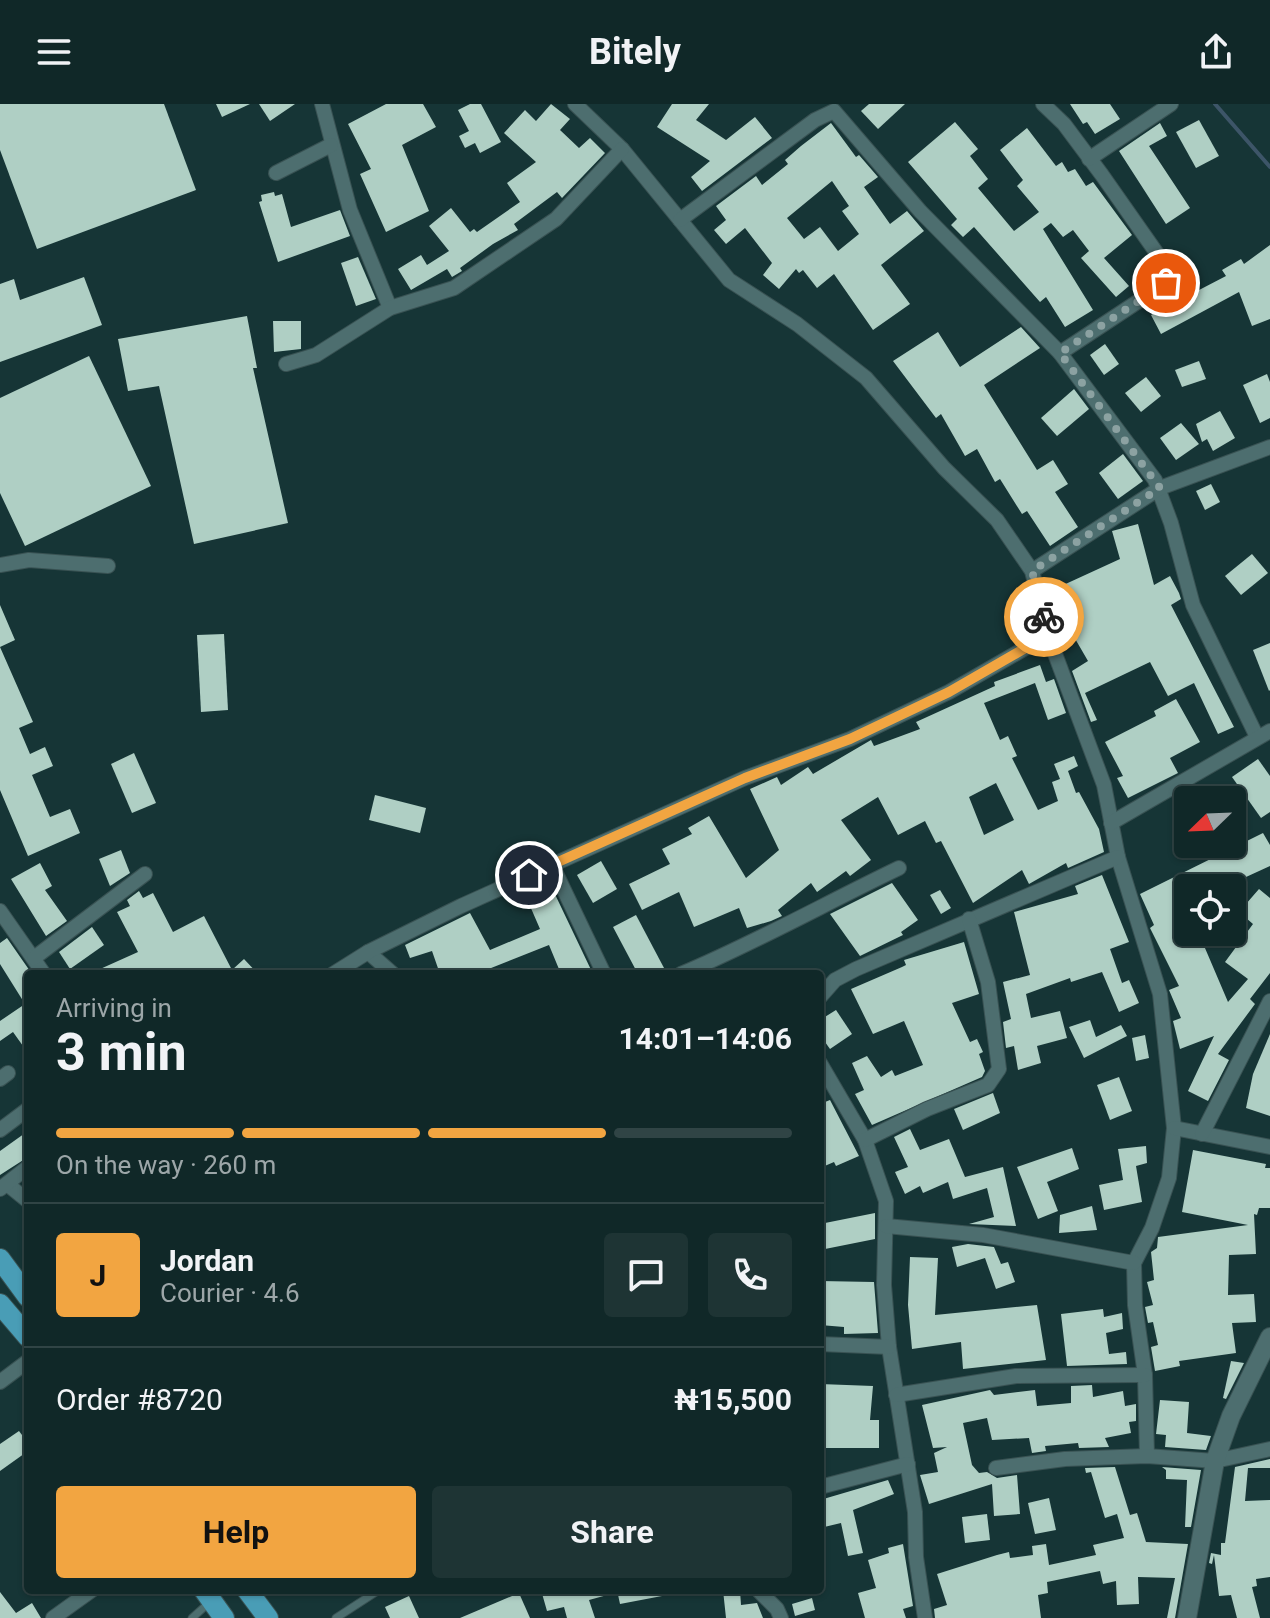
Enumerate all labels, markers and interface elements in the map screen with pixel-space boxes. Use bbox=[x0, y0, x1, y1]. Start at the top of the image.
icon: menu bbox=[32, 30, 76, 74]
icon: share bbox=[1194, 30, 1238, 74]
text: Bitely bbox=[589, 31, 681, 73]
pin bbox=[1132, 249, 1200, 317]
icon: bag bbox=[1144, 261, 1188, 305]
courier bbox=[1004, 577, 1084, 657]
icon: bike bbox=[1022, 595, 1066, 639]
north arrow bbox=[1174, 786, 1246, 858]
map controls bbox=[1174, 786, 1246, 946]
pin bbox=[495, 841, 563, 909]
icon: home bbox=[507, 853, 551, 897]
button: locate bbox=[1174, 874, 1246, 946]
text: Arriving in bbox=[56, 993, 172, 1023]
text: 14:01–14:06 bbox=[618, 1021, 792, 1056]
text: 3 min bbox=[56, 1022, 187, 1083]
text: On the way · 260 m bbox=[56, 1150, 276, 1180]
button: chat bbox=[604, 1233, 688, 1317]
button: phone bbox=[708, 1233, 792, 1317]
text: Jordan bbox=[160, 1243, 254, 1278]
text: J bbox=[90, 1258, 106, 1293]
text: Courier · 4.6 bbox=[160, 1278, 300, 1308]
text: Order #8720 bbox=[56, 1382, 223, 1417]
text: ₦15,500 bbox=[674, 1382, 792, 1417]
button: Help bbox=[56, 1486, 416, 1578]
button: Share bbox=[432, 1486, 792, 1578]

